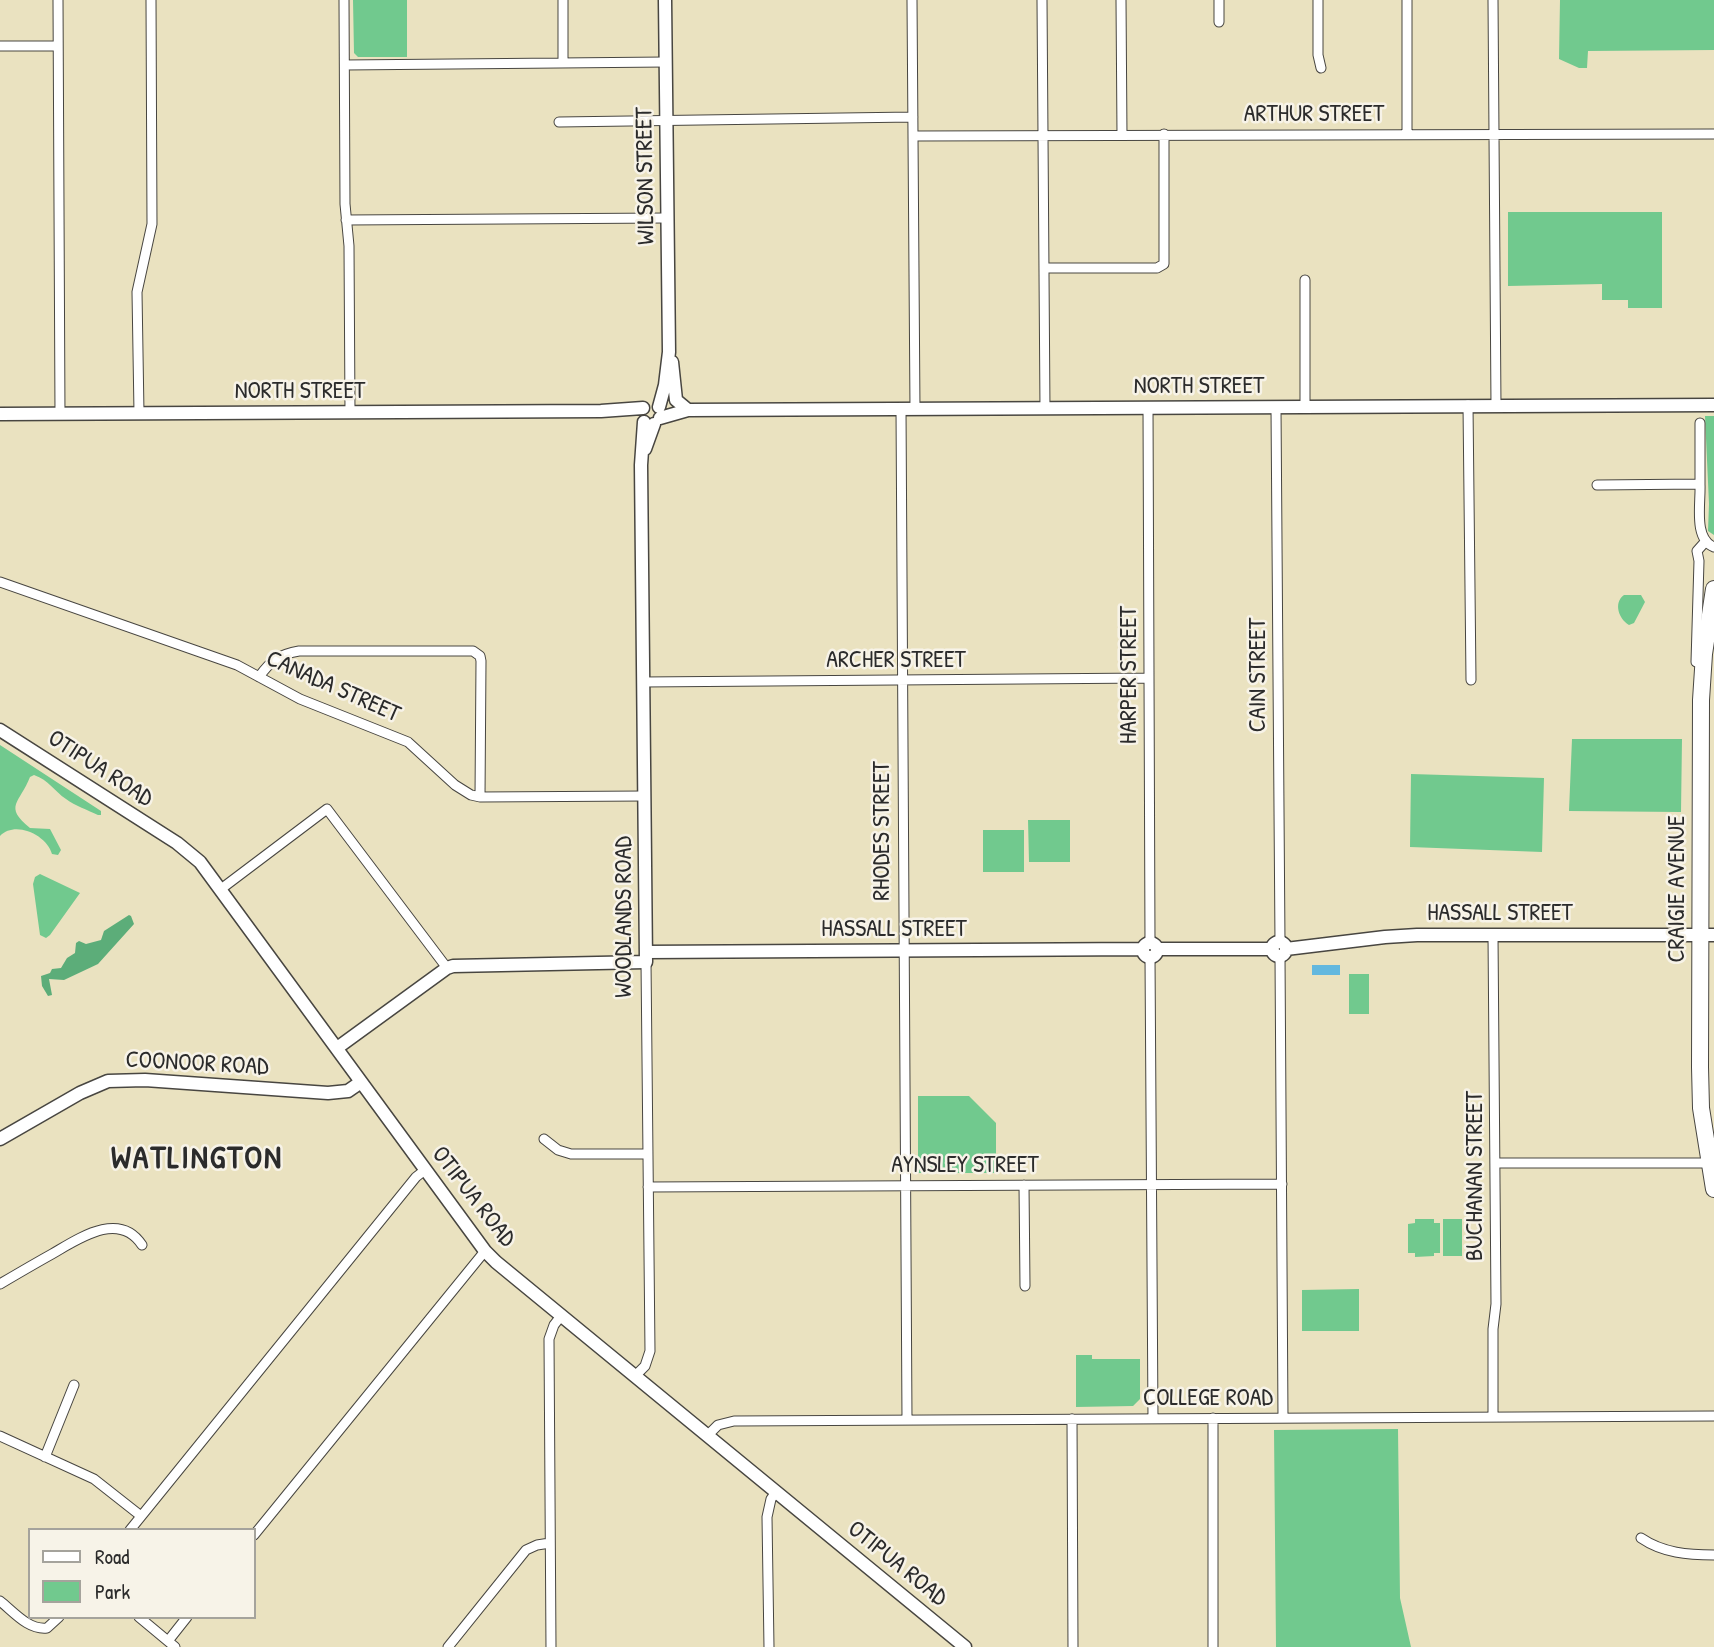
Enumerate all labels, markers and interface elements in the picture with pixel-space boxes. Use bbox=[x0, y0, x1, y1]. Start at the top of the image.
street label: ARTHUR STREET bbox=[1244, 101, 1384, 129]
street label: WILSON STREET bbox=[630, 107, 662, 245]
street label: NORTH STREET bbox=[1134, 373, 1264, 401]
street label: NORTH STREET bbox=[235, 378, 365, 406]
street label: HARPER STREET bbox=[1116, 606, 1144, 744]
street label: CAIN STREET bbox=[1245, 618, 1273, 732]
street label: CANADA STREET bbox=[262, 645, 404, 729]
street label: ARCHER STREET bbox=[826, 647, 966, 675]
street label: OTIPUA ROAD bbox=[42, 724, 158, 814]
street label: RHODES STREET bbox=[869, 761, 897, 901]
street label: CRAIGIE AVENUE bbox=[1664, 815, 1692, 963]
street label: WOODLANDS ROAD bbox=[611, 836, 639, 998]
street label: HASSALL STREET bbox=[1427, 900, 1573, 928]
street label: HASSALL STREET bbox=[821, 916, 967, 944]
street label: COONOOR ROAD bbox=[125, 1046, 269, 1082]
street label: BUCHANAN STREET bbox=[1462, 1091, 1490, 1261]
district label: WATLINGTON bbox=[112, 1140, 282, 1178]
street label: OTIPUA ROAD bbox=[425, 1141, 521, 1253]
street label: AYNSLEY STREET bbox=[891, 1152, 1039, 1180]
street label: COLLEGE ROAD bbox=[1143, 1385, 1273, 1413]
street label: OTIPUA ROAD bbox=[841, 1515, 953, 1613]
legend bbox=[28, 1528, 256, 1619]
text: Road bbox=[95, 1542, 129, 1571]
text: Park bbox=[95, 1577, 130, 1606]

